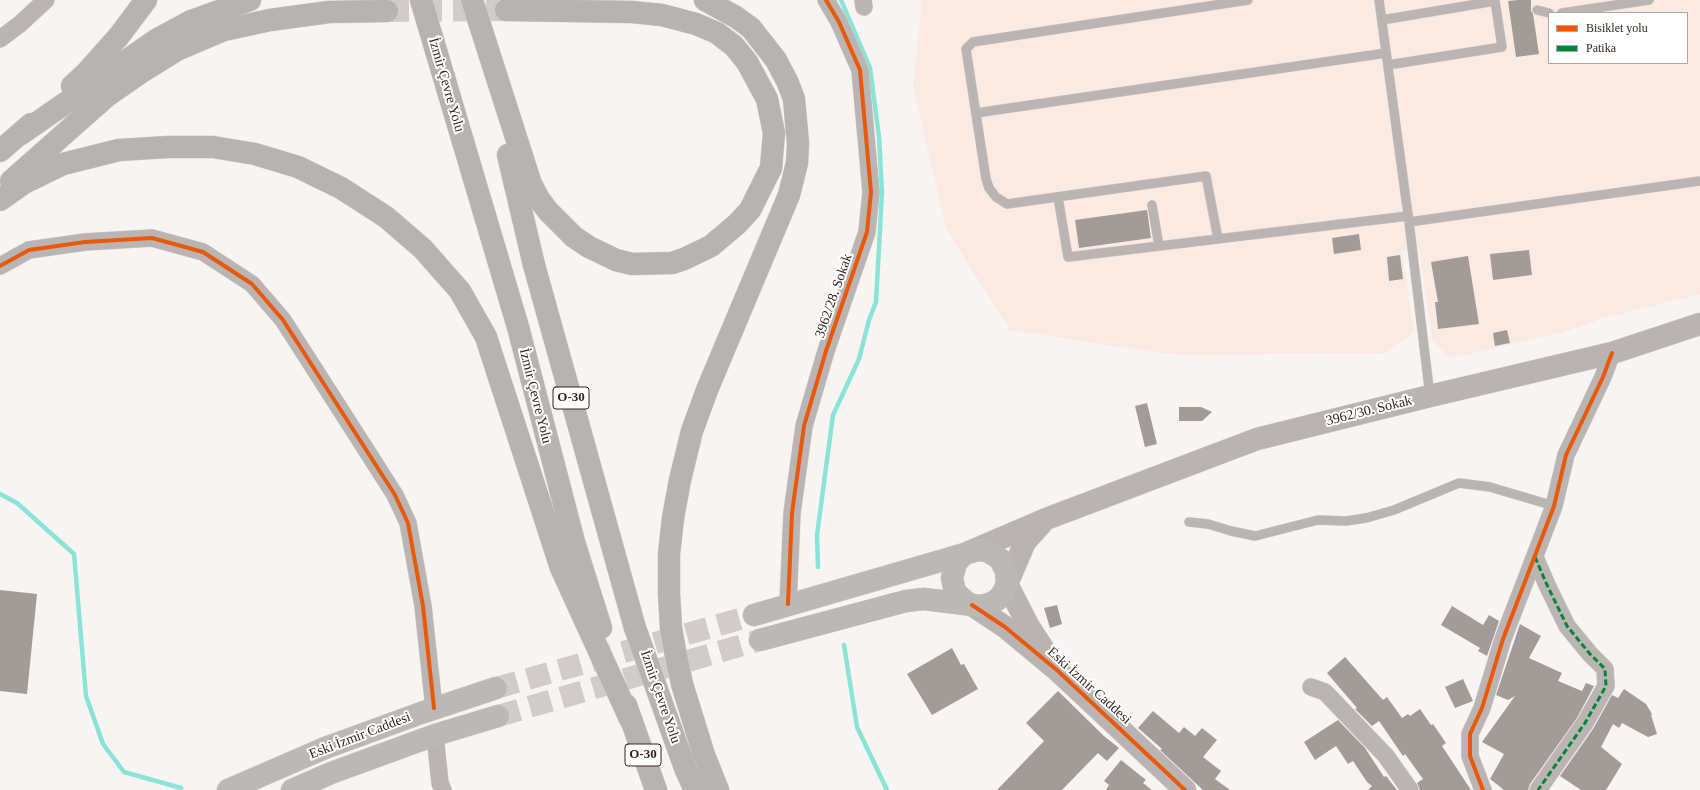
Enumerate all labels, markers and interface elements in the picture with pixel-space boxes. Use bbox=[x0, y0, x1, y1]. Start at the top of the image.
legend bbox=[1548, 12, 1688, 64]
text: Bisiklet yolu bbox=[1586, 21, 1648, 35]
street label: İzmir Çevre Yolu bbox=[425, 36, 467, 134]
text: Patika bbox=[1586, 41, 1616, 55]
street label: 3962/28. Sokak bbox=[812, 252, 856, 340]
street label: İzmir Çevre Yolu bbox=[515, 347, 555, 445]
road number: O-30 bbox=[553, 387, 589, 409]
street label: 3962/30. Sokak bbox=[1324, 392, 1414, 430]
street label: Eski İzmir Caddesi bbox=[1044, 644, 1134, 728]
street label: İzmir Çevre Yolu bbox=[636, 648, 684, 746]
street label: Eski İzmir Caddesi bbox=[307, 709, 413, 763]
road number: O-30 bbox=[625, 744, 661, 766]

